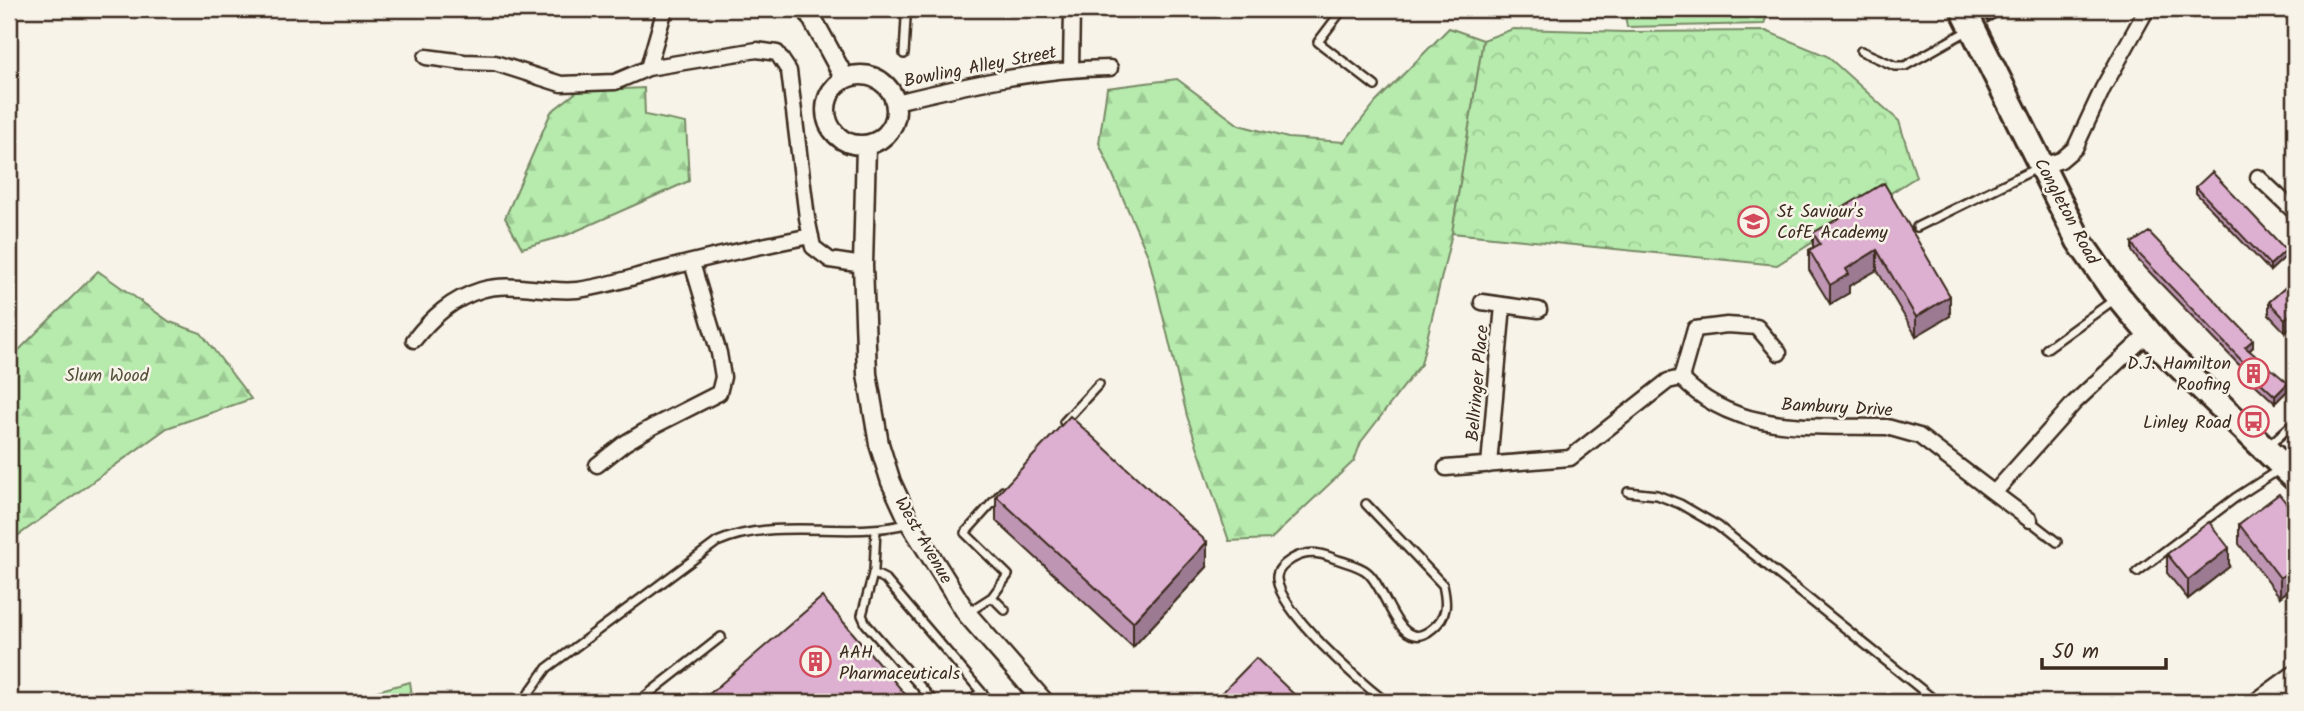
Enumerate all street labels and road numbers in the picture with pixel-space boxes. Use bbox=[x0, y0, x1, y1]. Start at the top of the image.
street label: Bowling Alley Street bbox=[901, 38, 1060, 96]
street label: Congleton Road bbox=[2025, 153, 2107, 271]
street label: Bellringer Place bbox=[1459, 324, 1498, 443]
street label: Bambury Drive bbox=[1780, 391, 1893, 426]
street label: West Avenue bbox=[886, 491, 960, 590]

